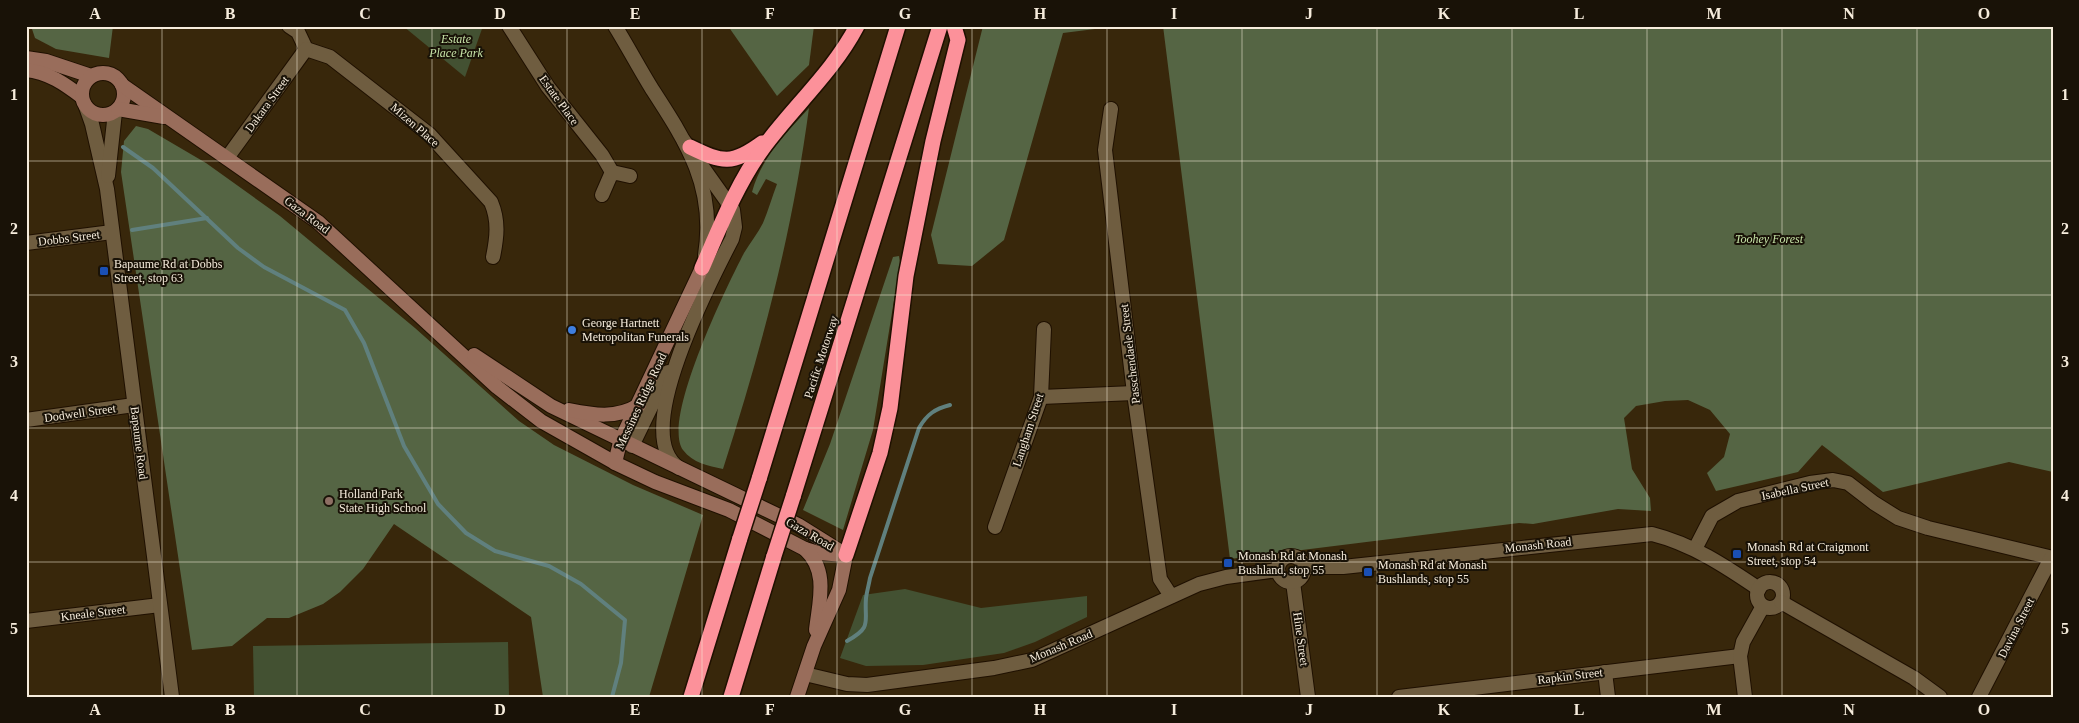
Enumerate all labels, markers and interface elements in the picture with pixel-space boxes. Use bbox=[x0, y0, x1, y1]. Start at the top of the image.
text: A bbox=[89, 5, 101, 22]
text: B bbox=[225, 5, 236, 22]
text: C bbox=[359, 5, 371, 22]
text: D bbox=[494, 5, 506, 22]
text: E bbox=[630, 5, 640, 22]
text: F bbox=[765, 5, 775, 22]
text: G bbox=[899, 5, 912, 22]
text: H bbox=[1034, 5, 1047, 22]
text: I bbox=[1171, 5, 1177, 22]
text: J bbox=[1305, 5, 1313, 22]
text: K bbox=[1438, 5, 1451, 22]
text: L bbox=[1574, 5, 1584, 22]
text: M bbox=[1706, 5, 1722, 22]
text: N bbox=[1843, 5, 1855, 22]
text: O bbox=[1978, 5, 1990, 22]
park label: Estate Place Park bbox=[428, 32, 483, 60]
street label: Estate Place bbox=[536, 72, 582, 128]
street label: Dakara Street bbox=[242, 73, 292, 135]
text: 1 bbox=[10, 86, 18, 103]
text: 1 bbox=[2061, 86, 2069, 103]
street label: Mizen Place bbox=[388, 100, 442, 150]
street label: Gaza Road bbox=[282, 193, 332, 237]
text: 2 bbox=[10, 220, 18, 237]
text: 2 bbox=[2061, 220, 2069, 237]
street label: Dobbs Street bbox=[37, 227, 101, 249]
park label: Toohey Forest bbox=[1735, 232, 1804, 246]
place label: Bapaume Rd at Dobbs Street, stop 63 bbox=[114, 257, 223, 285]
marker: Bapaume Rd at Dobbs Street, stop 63 bbox=[98, 265, 110, 277]
street label: Passchendaele Street bbox=[1117, 303, 1143, 405]
street label: Pacific Motorway bbox=[801, 314, 841, 400]
place label: George Hartnett Metropolitan Funerals bbox=[582, 316, 689, 344]
marker: George Hartnett Metropolitan Funerals bbox=[566, 324, 578, 336]
street label: Messines Ridge Road bbox=[613, 351, 669, 451]
text: 3 bbox=[10, 353, 18, 370]
text: 3 bbox=[2061, 353, 2069, 370]
street label: Langham Street bbox=[1010, 391, 1047, 468]
street label: Dodwell Street bbox=[43, 401, 117, 425]
street label: Bapaume Road bbox=[128, 406, 150, 480]
street label: Isabella Street bbox=[1760, 475, 1831, 503]
text: 4 bbox=[10, 487, 18, 504]
place label: Holland Park State High School bbox=[339, 487, 427, 515]
text: 4 bbox=[2061, 487, 2069, 504]
marker: Holland Park State High School bbox=[323, 495, 335, 507]
street label: Gaza Road bbox=[784, 515, 836, 553]
street label: Monash Road bbox=[1504, 535, 1572, 555]
place label: Monash Rd at Craigmont Street, stop 54 bbox=[1747, 540, 1869, 568]
marker: Monash Rd at Craigmont Street, stop 54 bbox=[1731, 548, 1743, 560]
place label: Monash Rd at Monash Bushland, stop 55 bbox=[1238, 549, 1347, 577]
marker: Monash Rd at Monash Bushland, stop 55 bbox=[1222, 557, 1234, 569]
place label: Monash Rd at Monash Bushlands, stop 55 bbox=[1378, 558, 1487, 586]
marker: Monash Rd at Monash Bushlands, stop 55 bbox=[1362, 566, 1374, 578]
street label: Davina Street bbox=[1995, 595, 2037, 660]
street label: Kneale Street bbox=[60, 602, 127, 624]
street label: Hine Street bbox=[1290, 611, 1312, 668]
text: 5 bbox=[10, 620, 18, 637]
text: 5 bbox=[2061, 620, 2069, 637]
street label: Monash Road bbox=[1027, 626, 1095, 666]
street label: Rapkin Street bbox=[1537, 665, 1604, 687]
text: A bbox=[89, 701, 101, 718]
text: B bbox=[225, 701, 236, 718]
text: C bbox=[359, 701, 371, 718]
text: D bbox=[494, 701, 506, 718]
text: E bbox=[630, 701, 640, 718]
text: F bbox=[765, 701, 775, 718]
text: G bbox=[899, 701, 912, 718]
text: H bbox=[1034, 701, 1047, 718]
text: I bbox=[1171, 701, 1177, 718]
text: J bbox=[1305, 701, 1313, 718]
text: K bbox=[1438, 701, 1451, 718]
text: L bbox=[1574, 701, 1584, 718]
text: M bbox=[1706, 701, 1722, 718]
text: N bbox=[1843, 701, 1855, 718]
text: O bbox=[1978, 701, 1990, 718]

